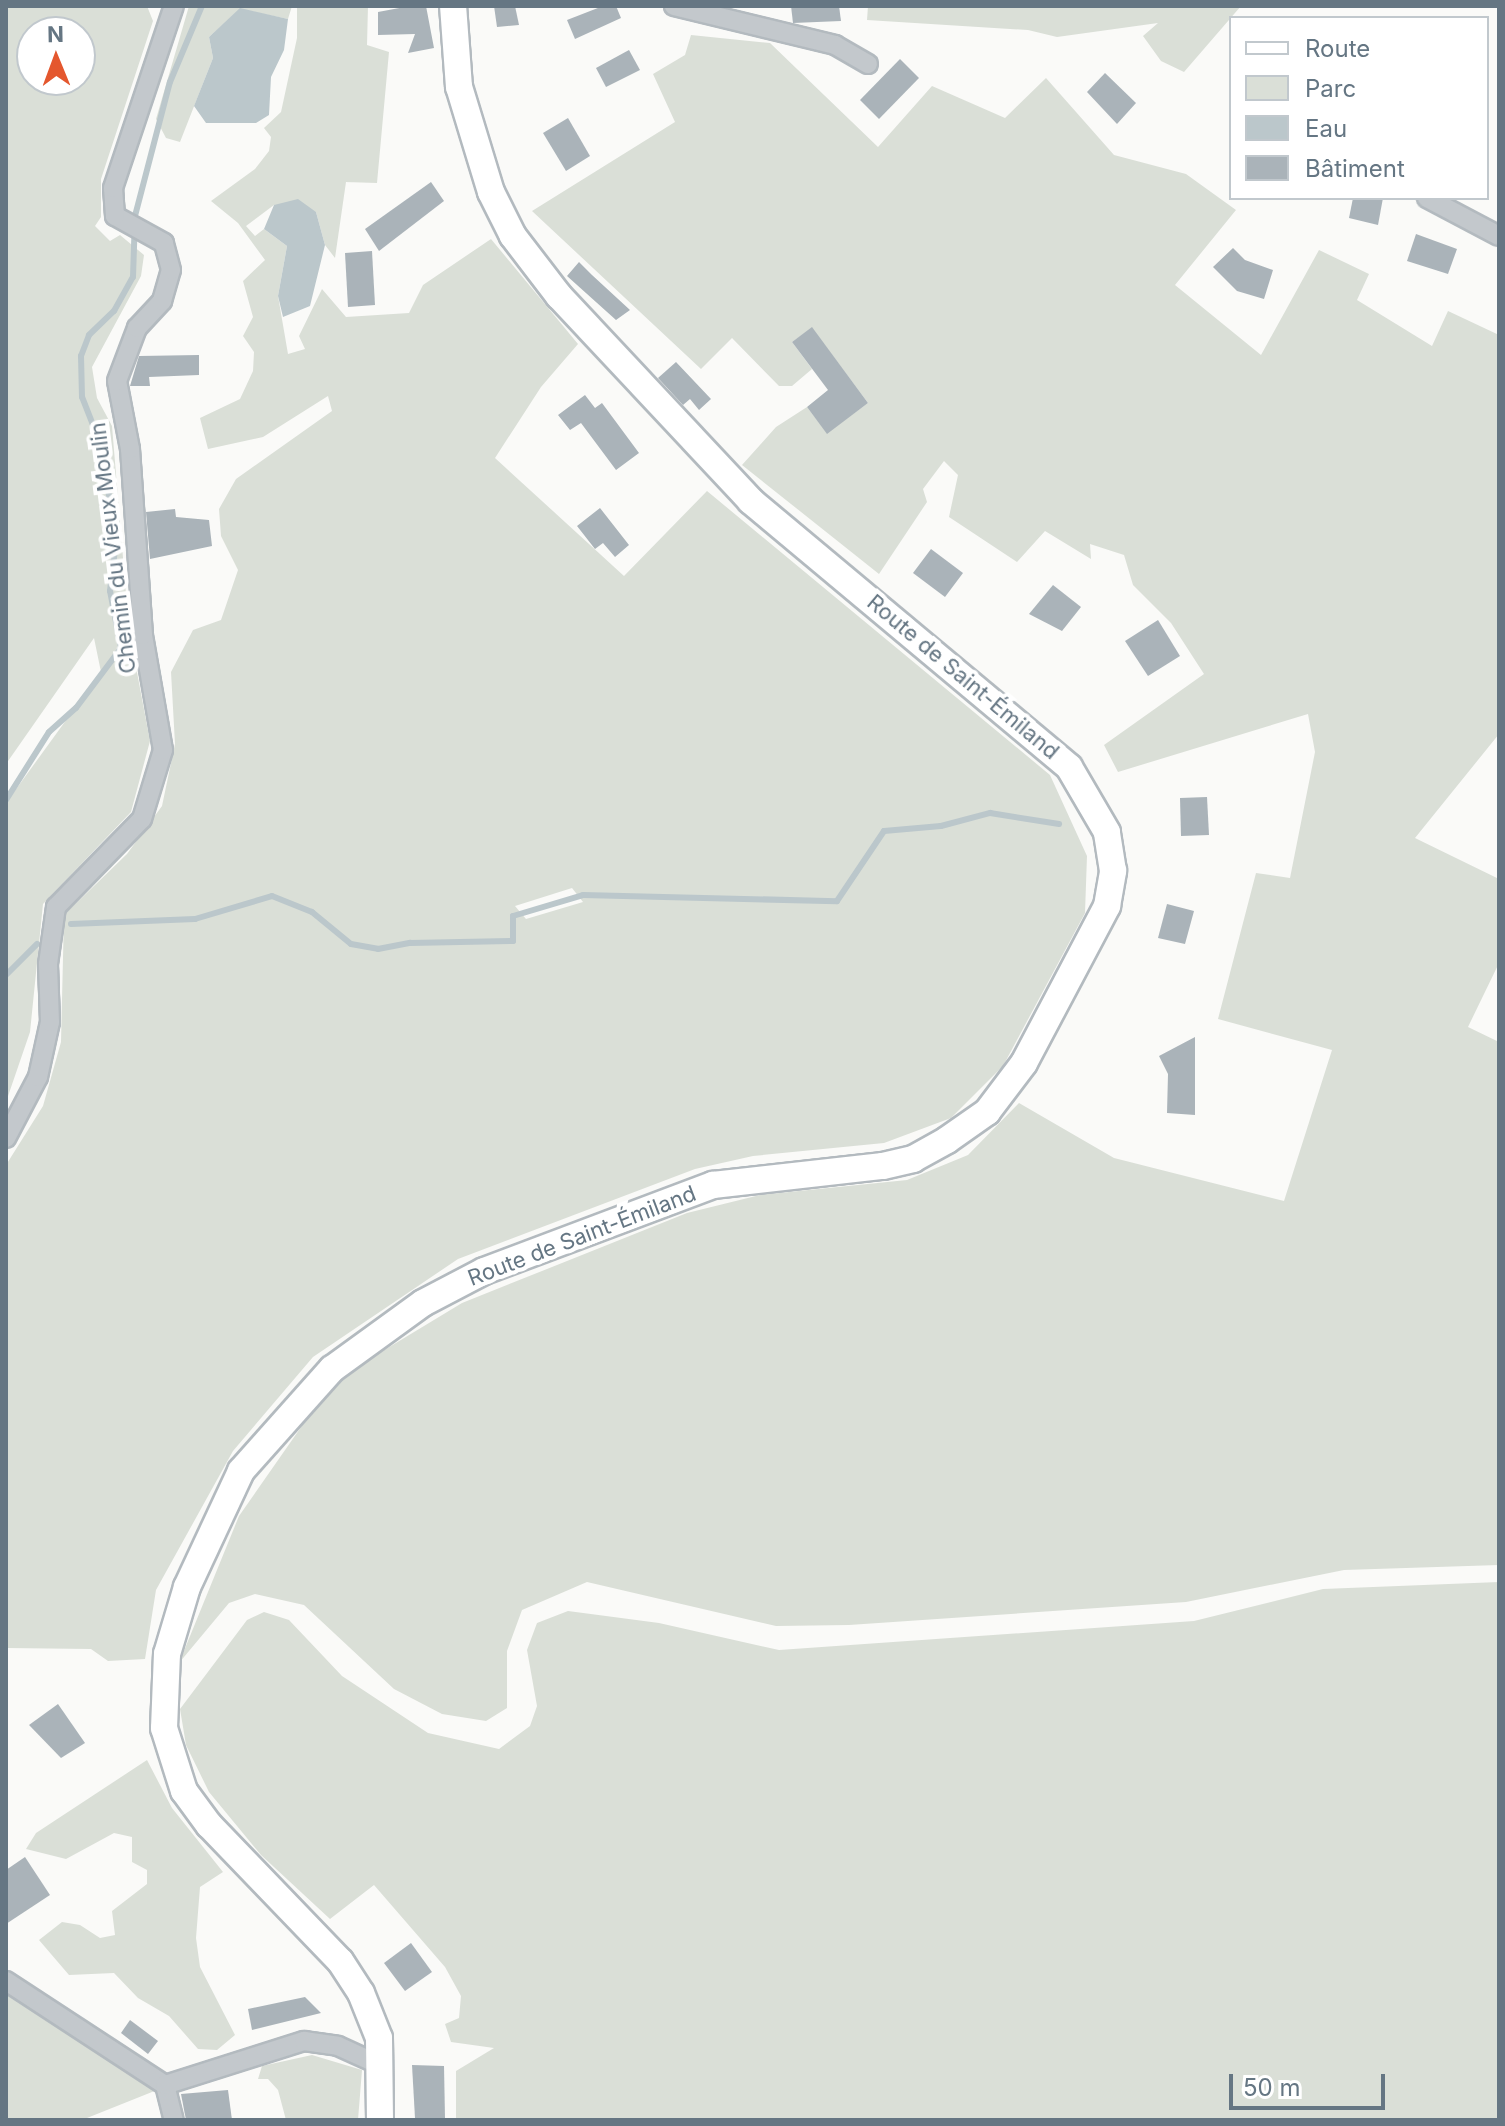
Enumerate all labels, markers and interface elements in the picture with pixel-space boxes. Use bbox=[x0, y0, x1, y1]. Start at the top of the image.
north arrow bbox=[16, 16, 96, 96]
legend bbox=[1229, 16, 1489, 200]
text: N bbox=[47, 21, 64, 47]
text: Route bbox=[1305, 34, 1370, 63]
text: Parc bbox=[1305, 74, 1356, 103]
text: Eau bbox=[1305, 114, 1347, 143]
text: Bâtiment bbox=[1305, 154, 1405, 183]
street label: Chemin du Vieux Moulin bbox=[85, 421, 141, 675]
street label: Route de Saint-Émiland bbox=[862, 589, 1064, 765]
street label: Route de Saint-Émiland bbox=[464, 1180, 700, 1292]
scale bar bbox=[1233, 2058, 1389, 2108]
text: 50 m bbox=[1243, 2073, 1301, 2102]

